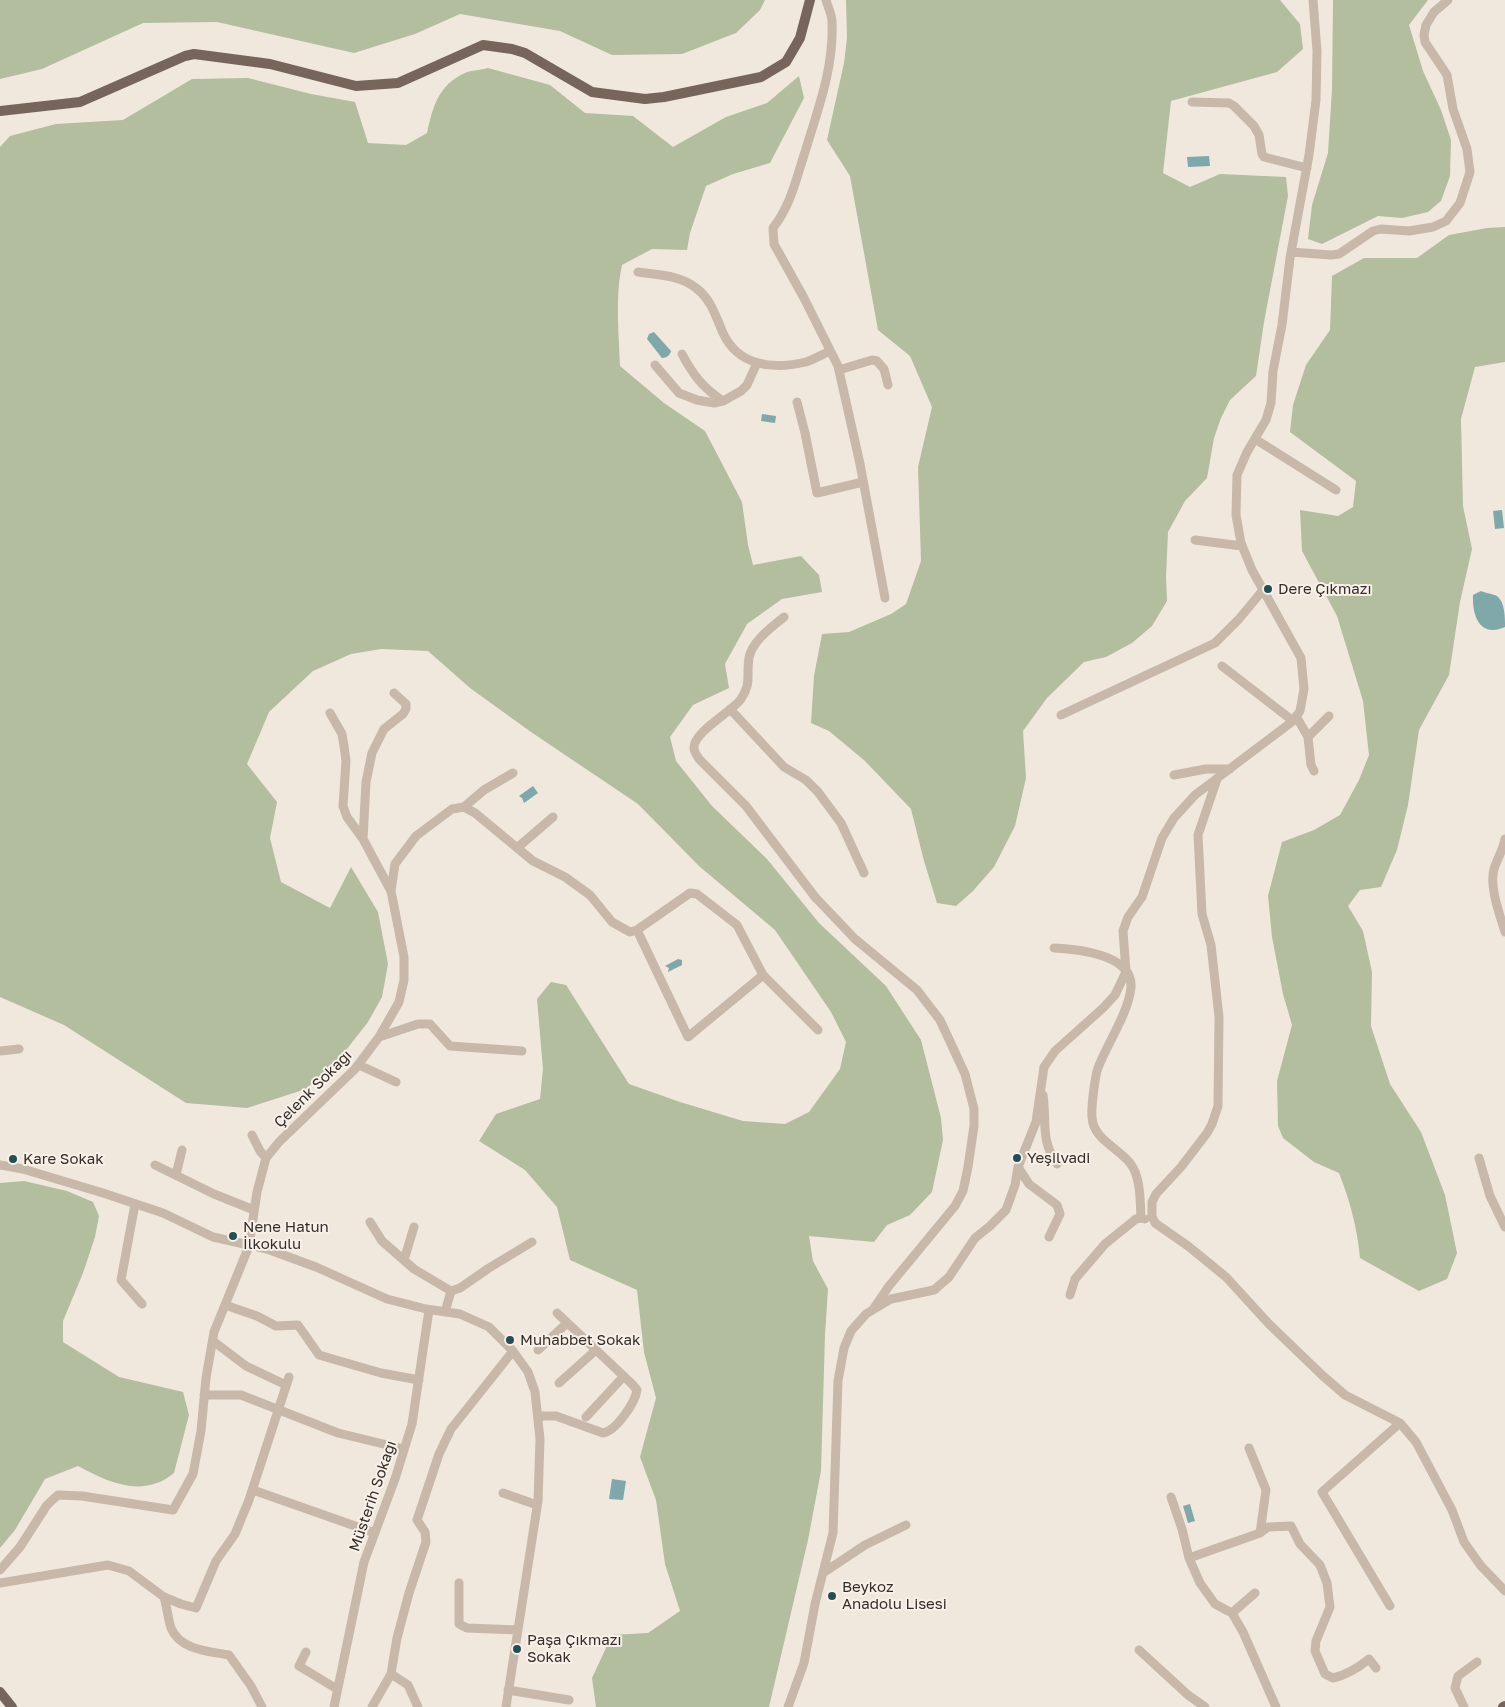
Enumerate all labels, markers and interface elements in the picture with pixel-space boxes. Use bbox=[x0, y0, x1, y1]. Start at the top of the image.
place label: Dere Çıkmazı bbox=[1278, 580, 1371, 598]
marker: Dere Çıkmazı bbox=[1262, 583, 1274, 595]
street label: Çelenk Sokağı bbox=[270, 1046, 356, 1132]
place label: Yeşilvadi bbox=[1027, 1149, 1090, 1167]
place label: Kare Sokak bbox=[23, 1150, 104, 1168]
marker: Yeşilvadi bbox=[1011, 1152, 1023, 1164]
marker: Kare Sokak bbox=[7, 1153, 19, 1165]
place label: Nene Hatun İlkokulu bbox=[243, 1218, 329, 1253]
marker: Nene Hatun İlkokulu bbox=[227, 1230, 239, 1242]
place label: Muhabbet Sokak bbox=[520, 1331, 640, 1349]
marker: Muhabbet Sokak bbox=[504, 1334, 516, 1346]
street label: Müsterih Sokağı bbox=[346, 1438, 400, 1554]
place label: Beykoz Anadolu Lisesi bbox=[842, 1578, 947, 1613]
marker: Beykoz Anadolu Lisesi bbox=[826, 1590, 838, 1602]
place label: Paşa Çıkmazı Sokak bbox=[527, 1631, 621, 1666]
marker: Paşa Çıkmazı Sokak bbox=[511, 1643, 523, 1655]

